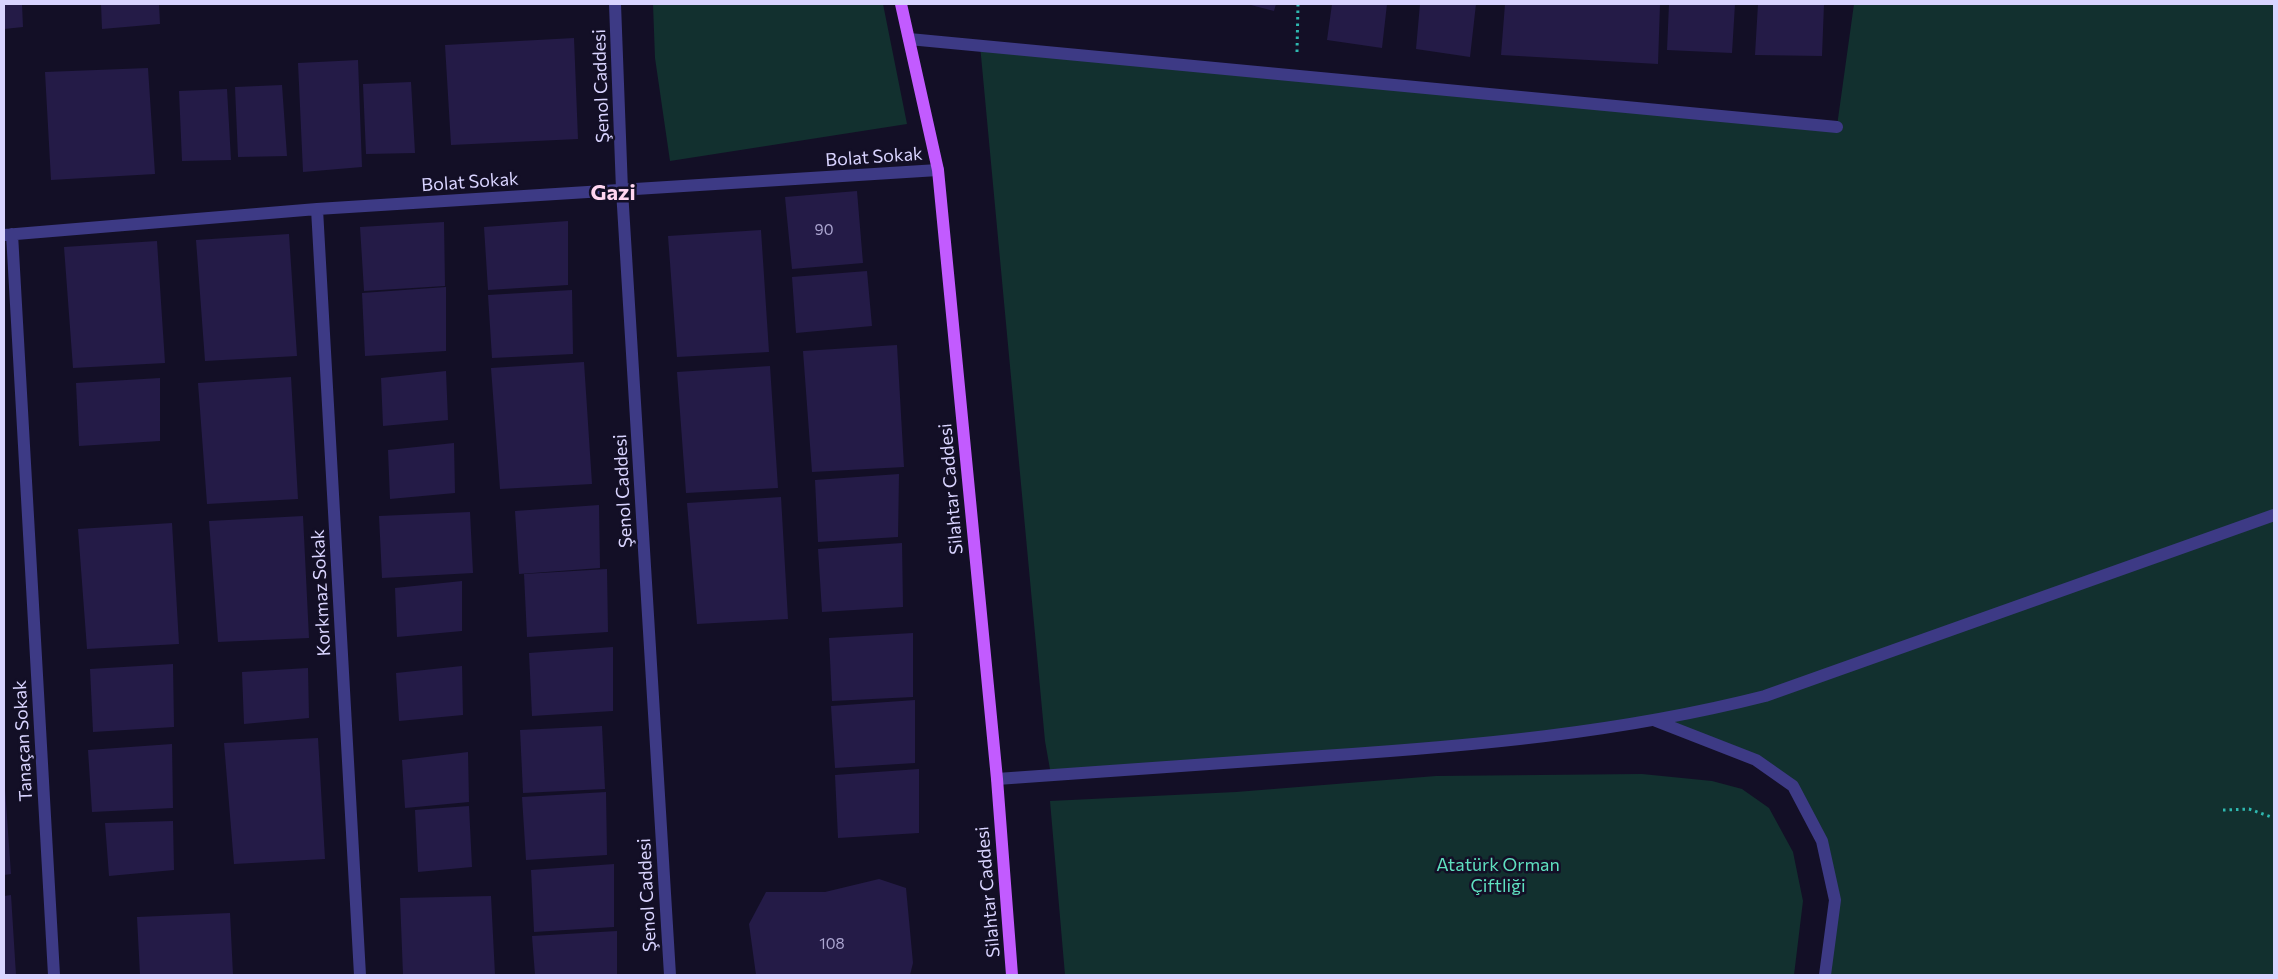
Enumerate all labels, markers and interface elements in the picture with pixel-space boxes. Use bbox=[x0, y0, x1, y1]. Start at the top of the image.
street label: Şenol Caddesi bbox=[588, 29, 614, 143]
street label: Bolat Sokak bbox=[825, 143, 923, 171]
street label: Bolat Sokak bbox=[421, 168, 519, 196]
district label: Gazi bbox=[590, 180, 636, 206]
house number: 90 bbox=[815, 221, 833, 239]
street label: Silahtar Caddesi bbox=[934, 422, 968, 556]
street label: Şenol Caddesi bbox=[609, 434, 637, 548]
street label: Korkmaz Sokak bbox=[307, 529, 335, 657]
street label: Tanaçan Sokak bbox=[9, 680, 37, 802]
street label: Silahtar Caddesi bbox=[971, 825, 1005, 959]
street label: Şenol Caddesi bbox=[633, 838, 661, 952]
park label: Atatürk Orman Çiftliği bbox=[1436, 854, 1560, 896]
house number: 108 bbox=[819, 935, 845, 953]

